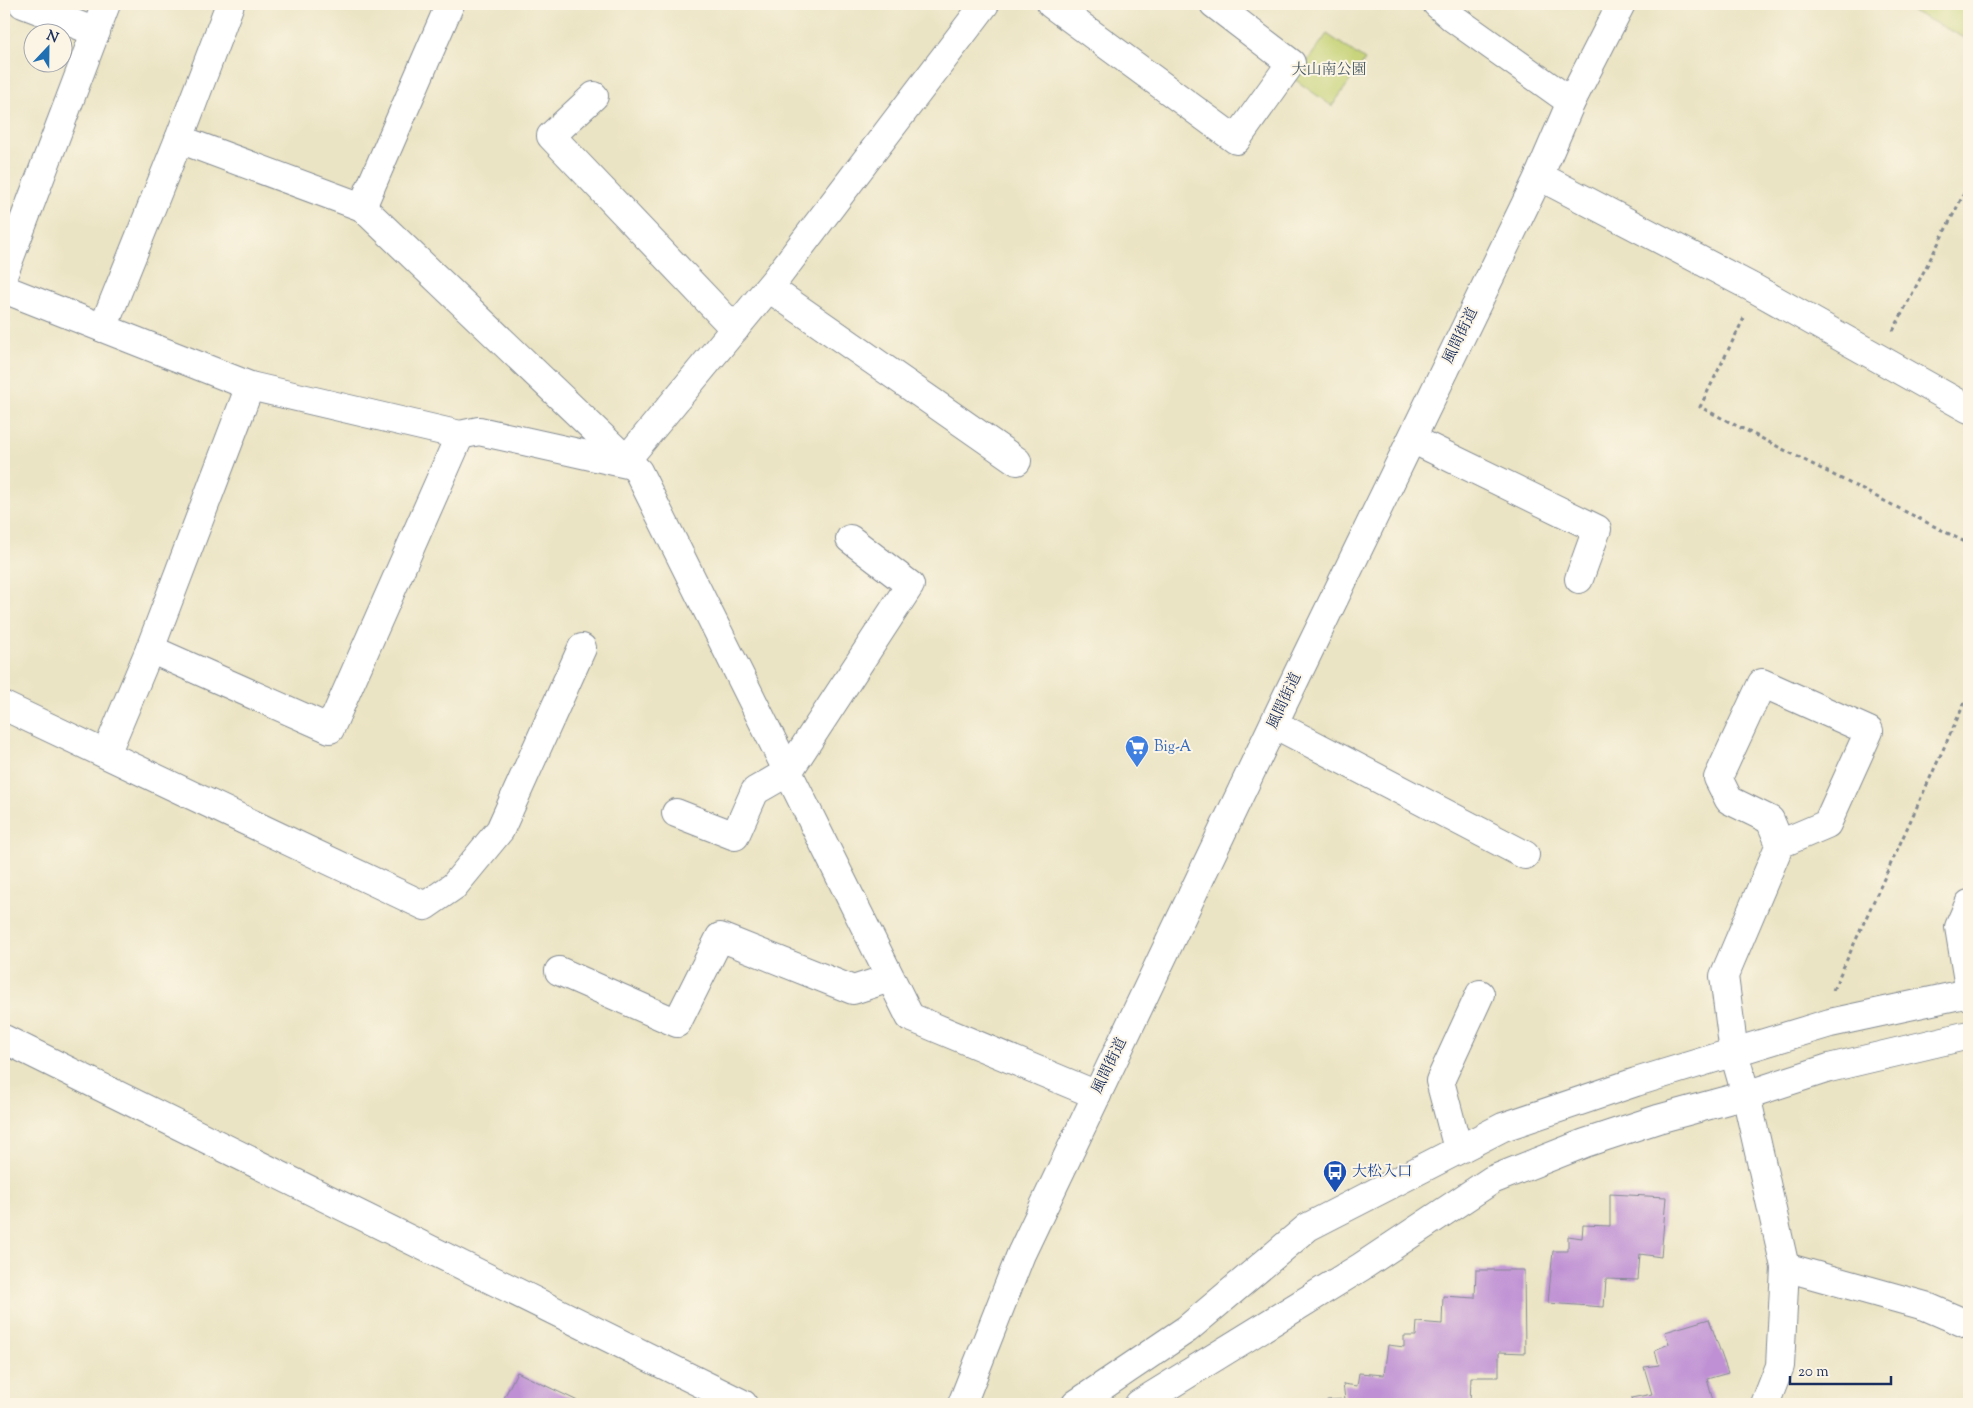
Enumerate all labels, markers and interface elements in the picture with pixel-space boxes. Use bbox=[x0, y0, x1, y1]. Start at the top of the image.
north arrow bbox=[22, 22, 72, 72]
text: N bbox=[43, 26, 61, 49]
park label: 大山南公園 bbox=[1291, 60, 1367, 81]
street label: 風間街道 bbox=[1438, 304, 1484, 368]
street label: 風間街道 bbox=[1263, 669, 1307, 733]
supermarket icon: Big-A bbox=[1124, 734, 1150, 768]
place label: Big-A bbox=[1154, 737, 1191, 758]
street label: 風間街道 bbox=[1087, 1034, 1133, 1098]
bus stop icon: 大松入口 bbox=[1322, 1159, 1348, 1193]
place label: 大松入口 bbox=[1352, 1162, 1412, 1183]
scale bar bbox=[1790, 1353, 1892, 1385]
text: 20 m bbox=[1798, 1362, 1829, 1383]

